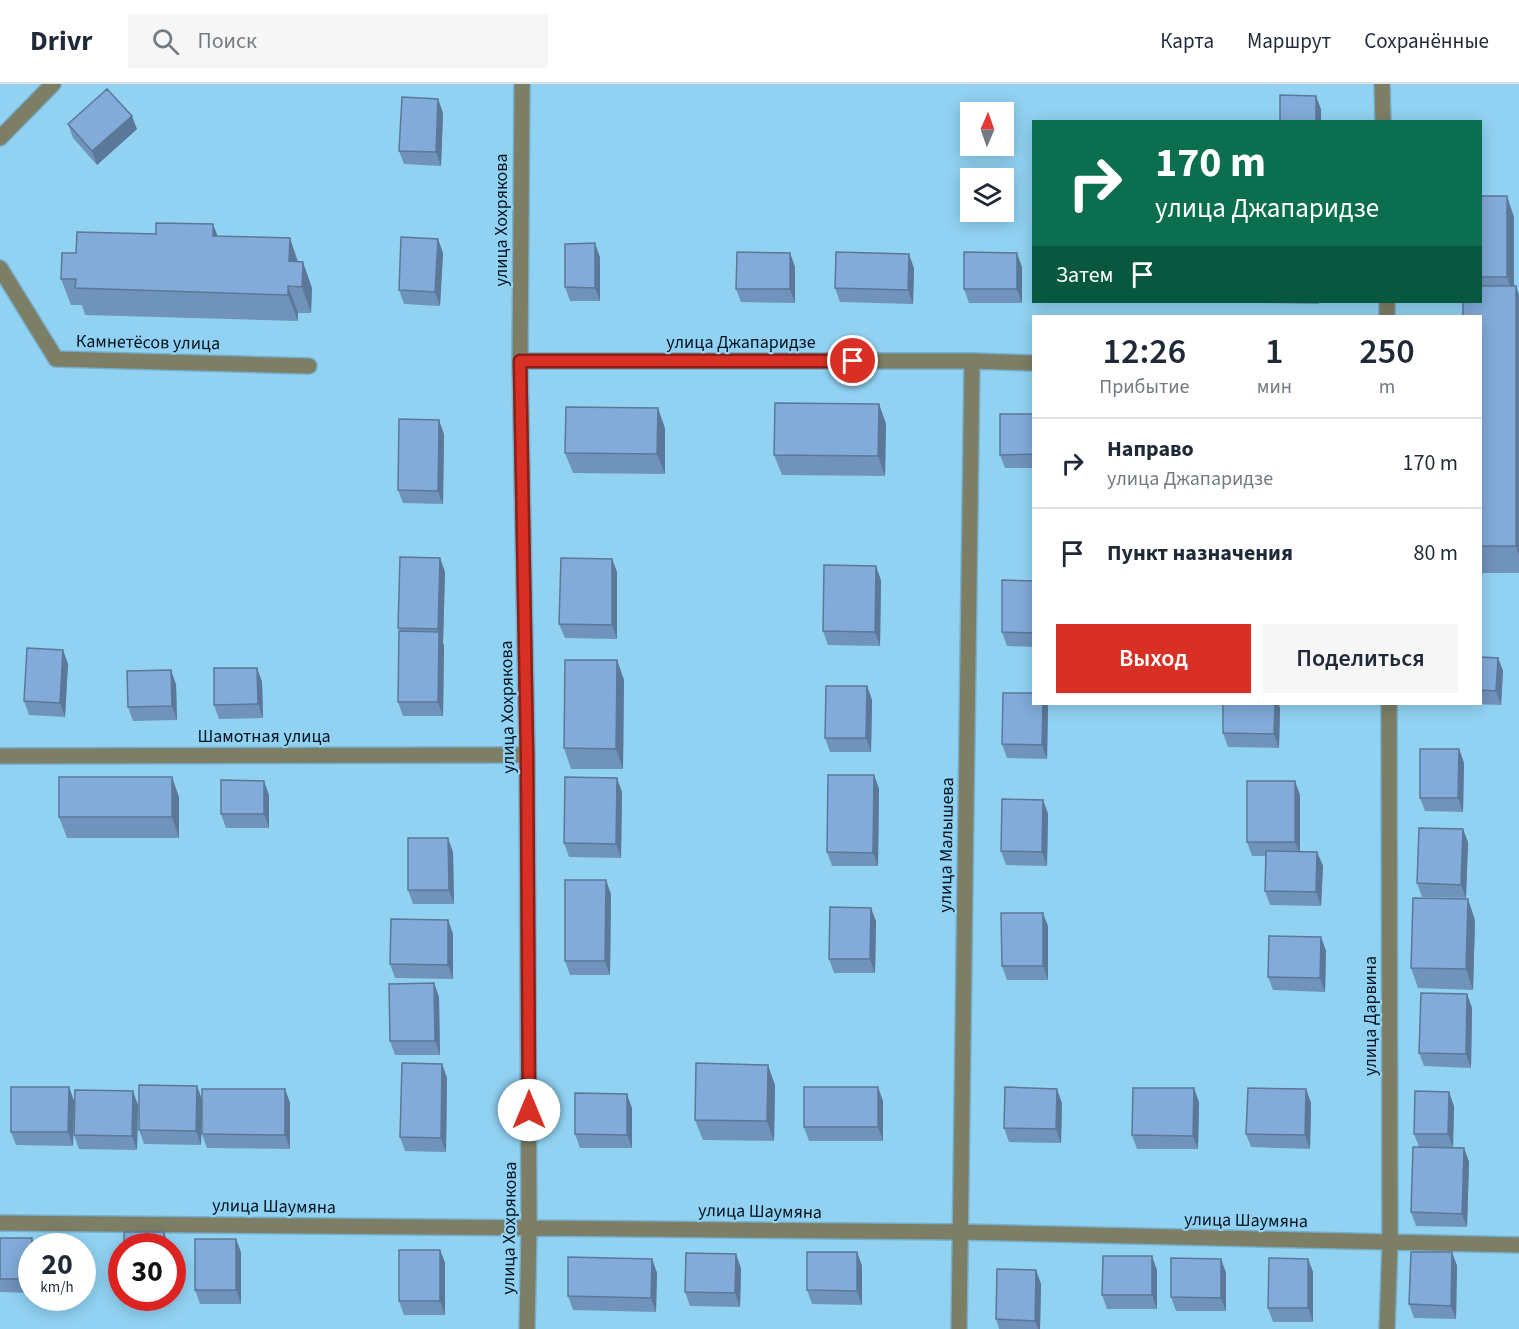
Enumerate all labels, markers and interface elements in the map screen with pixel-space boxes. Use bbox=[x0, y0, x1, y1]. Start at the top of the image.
search box bbox=[128, 14, 548, 68]
text: Drivr bbox=[30, 21, 92, 61]
icon: search bbox=[149, 25, 182, 58]
text: Поиск bbox=[197, 25, 257, 57]
text: Карта bbox=[1160, 26, 1214, 56]
text: Маршрут bbox=[1247, 26, 1331, 56]
text: Сохранённые bbox=[1364, 26, 1489, 56]
north arrow bbox=[960, 102, 1014, 156]
map controls bbox=[960, 102, 1014, 222]
text: 170 m bbox=[1155, 133, 1266, 193]
icon: right bbox=[1056, 144, 1134, 222]
street label: улица Хохрякова bbox=[489, 153, 514, 287]
button: layers bbox=[960, 168, 1014, 222]
text: улица Джапаридзе bbox=[1155, 189, 1379, 228]
icon: arrive bbox=[1126, 258, 1159, 291]
text: Затем bbox=[1056, 259, 1114, 291]
text: 12:26 bbox=[1102, 326, 1186, 377]
text: 1 bbox=[1265, 326, 1284, 377]
text: 250 bbox=[1359, 326, 1415, 377]
street label: Камнетёсов улица bbox=[76, 329, 220, 356]
street label: улица Джапаридзе bbox=[666, 330, 816, 355]
pin bbox=[827, 335, 878, 386]
icon: arrive bbox=[836, 344, 869, 377]
text: Прибытие bbox=[1099, 373, 1189, 401]
text: мин bbox=[1257, 373, 1292, 401]
text: m bbox=[1379, 373, 1395, 401]
text: Направо bbox=[1107, 433, 1194, 465]
icon: right bbox=[1056, 447, 1089, 480]
text: 170 m bbox=[1403, 447, 1458, 479]
text: улица Джапаридзе bbox=[1107, 465, 1273, 493]
icon: arrive bbox=[1056, 537, 1089, 570]
text: Пункт назначения bbox=[1107, 537, 1293, 569]
text: 80 m bbox=[1413, 537, 1458, 569]
button: Выход bbox=[1056, 624, 1251, 693]
button: Поделиться bbox=[1263, 624, 1458, 693]
street label: улица Хохрякова bbox=[494, 640, 521, 774]
street label: Шамотная улица bbox=[197, 724, 331, 749]
street label: улица Малышева bbox=[933, 777, 960, 913]
street label: улица Дарвина bbox=[1358, 956, 1383, 1076]
position arrow bbox=[497, 1078, 561, 1142]
street label: улица Хохрякова bbox=[496, 1161, 523, 1295]
street label: улица Шаумяна bbox=[212, 1193, 336, 1220]
street label: улица Шаумяна bbox=[698, 1198, 822, 1225]
street label: улица Шаумяна bbox=[1184, 1207, 1308, 1234]
speed limit sign: 30 bbox=[108, 1233, 186, 1311]
text: 20 bbox=[41, 1243, 73, 1286]
text: km/h bbox=[40, 1277, 74, 1298]

